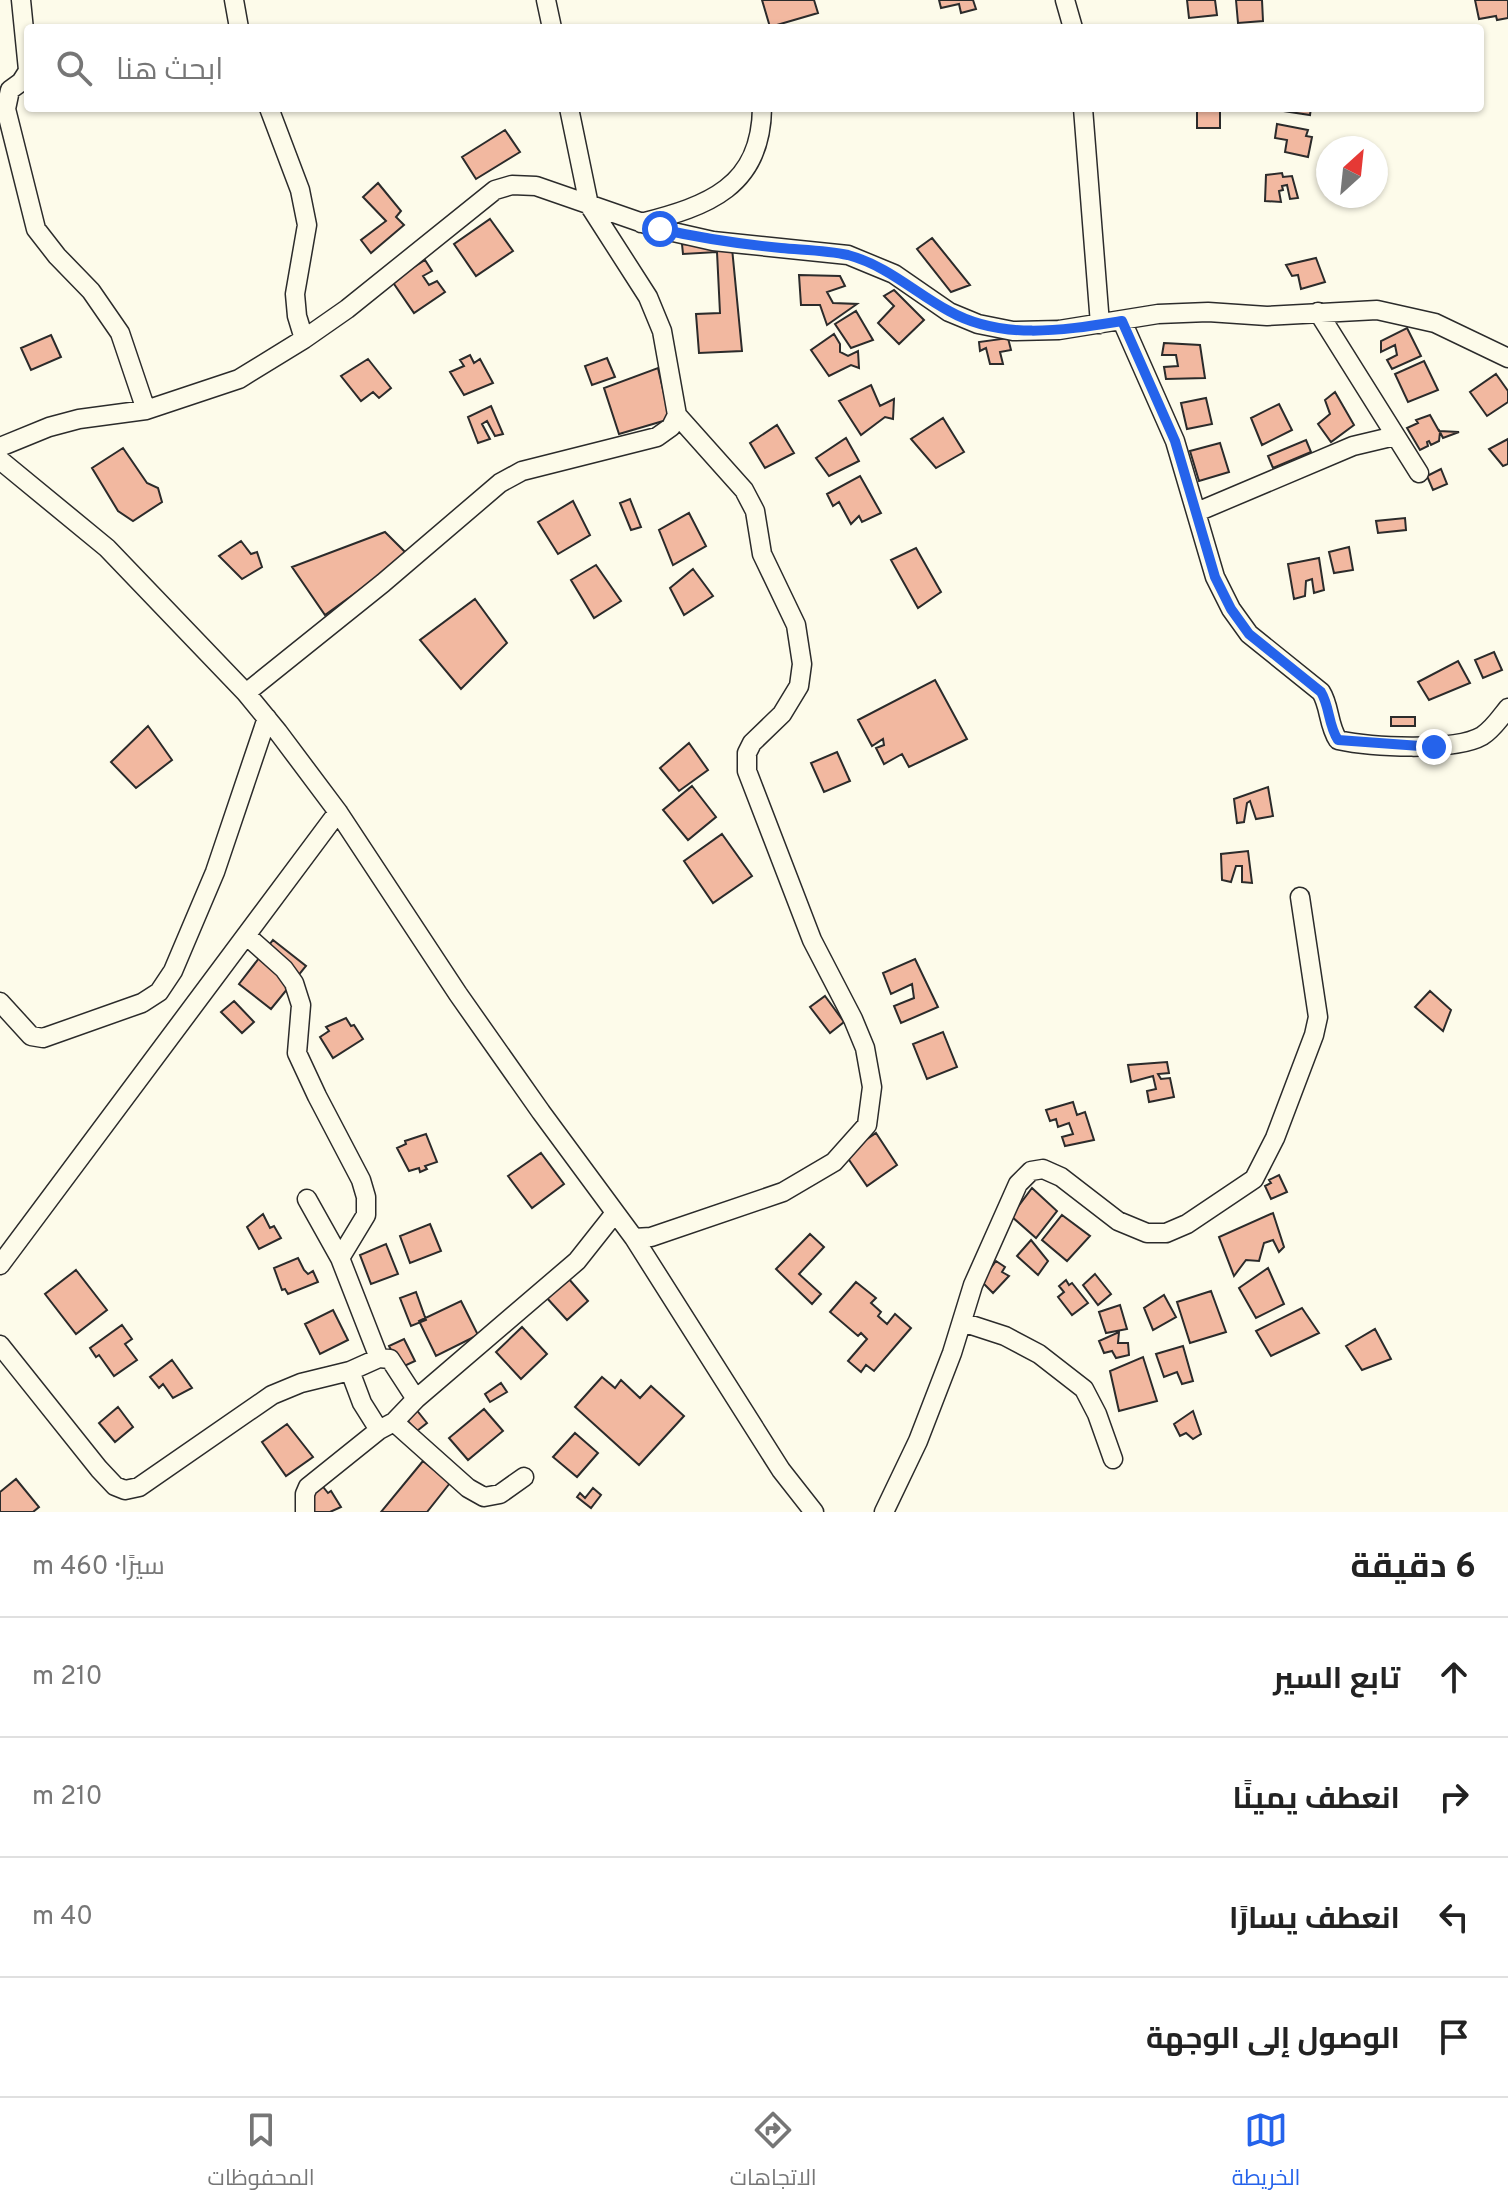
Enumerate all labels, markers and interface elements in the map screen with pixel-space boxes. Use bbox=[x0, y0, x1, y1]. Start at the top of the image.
search box bbox=[24, 24, 1484, 112]
icon: search bbox=[52, 46, 96, 90]
text: ابحث هنا bbox=[116, 53, 223, 90]
north arrow bbox=[1316, 136, 1388, 208]
route start bbox=[642, 211, 678, 247]
route end bbox=[1416, 729, 1452, 765]
text: 6 دقيقة bbox=[1350, 1547, 1476, 1590]
text: سيرًا · 460 m bbox=[32, 1551, 165, 1584]
icon: ahead bbox=[1432, 1655, 1476, 1699]
text: 210 m bbox=[32, 1661, 102, 1694]
text: تابع السير bbox=[1273, 1662, 1400, 1699]
icon: right bbox=[1432, 1775, 1476, 1819]
text: 210 m bbox=[32, 1781, 102, 1814]
text: انعطف يمينًا bbox=[1233, 1782, 1400, 1819]
icon: left bbox=[1432, 1895, 1476, 1939]
text: 40 m bbox=[32, 1901, 93, 1934]
text: انعطف يسارًا bbox=[1229, 1902, 1400, 1939]
icon: arrive bbox=[1432, 2015, 1476, 2059]
text: الوصول إلى الوجهة bbox=[1146, 2022, 1400, 2059]
tab: المحفوظات bbox=[208, 2108, 315, 2198]
tab: الاتجاهات bbox=[730, 2108, 817, 2198]
tab: الخريطة bbox=[1232, 2108, 1300, 2198]

